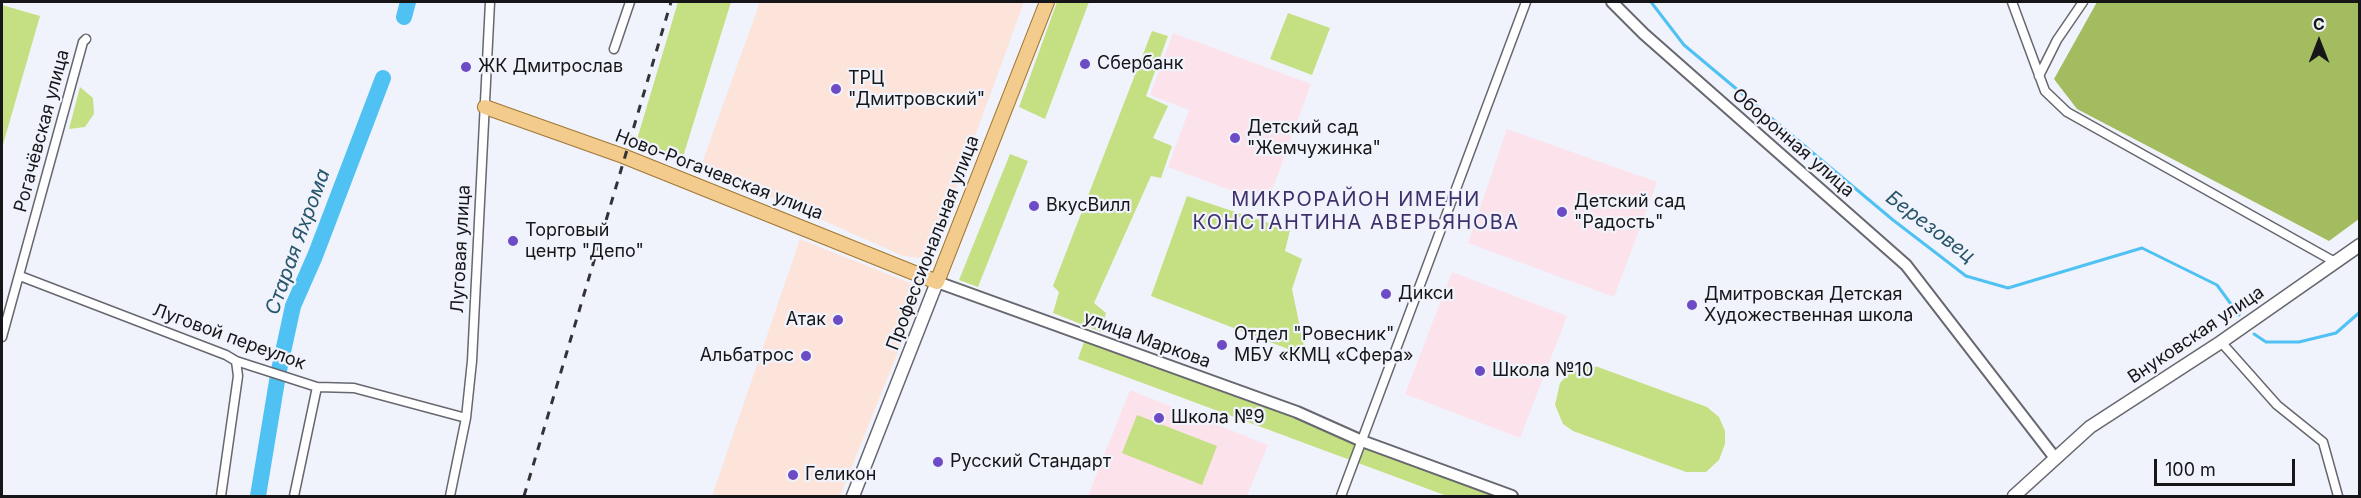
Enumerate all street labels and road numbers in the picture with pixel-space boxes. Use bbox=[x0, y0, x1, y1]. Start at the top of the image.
street label: Рогачёвская улица bbox=[10, 47, 74, 215]
street label: Оборонная улица bbox=[1728, 84, 1858, 202]
street label: Ново-Рогачевская улица bbox=[612, 125, 826, 225]
street label: Профессиональная улица bbox=[882, 133, 984, 353]
street label: Луговая улица bbox=[447, 184, 475, 314]
street label: Внуковская улица bbox=[2124, 282, 2268, 388]
street label: Луговой переулок bbox=[150, 299, 308, 375]
street label: улица Маркова bbox=[1080, 307, 1214, 373]

